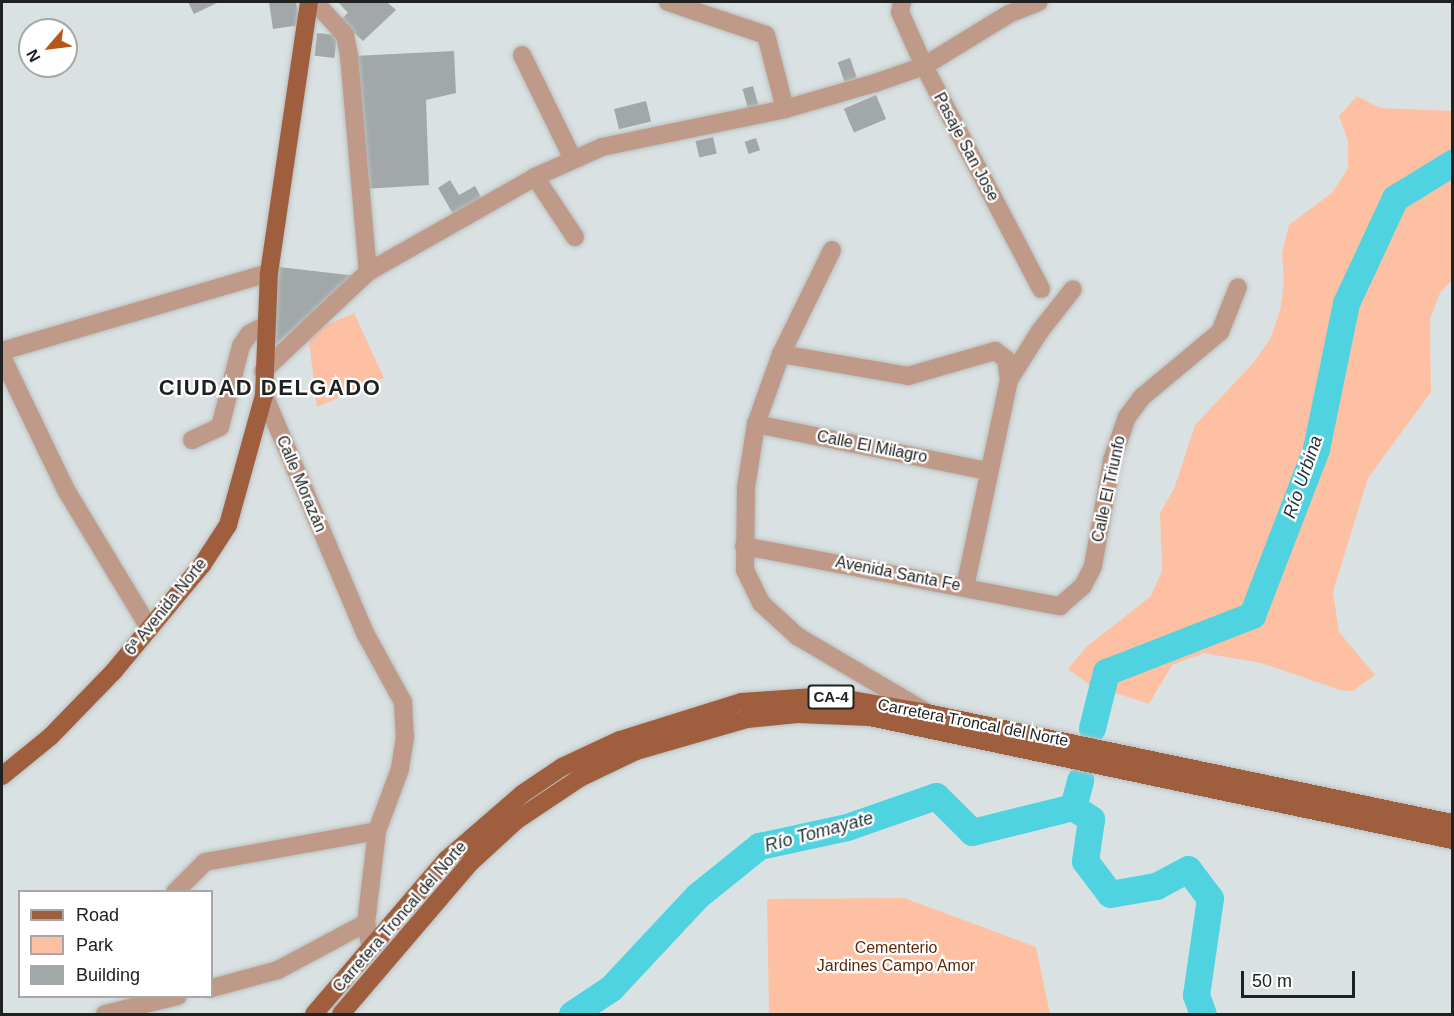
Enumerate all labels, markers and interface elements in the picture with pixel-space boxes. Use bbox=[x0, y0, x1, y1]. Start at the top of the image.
north arrow bbox=[18, 18, 78, 78]
text: N bbox=[23, 47, 44, 65]
street label: Pasaje San Jose bbox=[929, 89, 1003, 205]
district label: CIUDAD DELGADO bbox=[159, 375, 381, 401]
street label: Calle El Milagro bbox=[815, 427, 929, 467]
street label: Calle Morazán bbox=[272, 433, 330, 535]
water label: Río Urbina bbox=[1279, 433, 1327, 521]
street label: Calle El Triunfo bbox=[1088, 434, 1130, 544]
street label: Avenida Santa Fe bbox=[834, 552, 962, 596]
street label: 6ª Avenida Norte bbox=[121, 554, 211, 660]
road number: CA-4 bbox=[807, 685, 855, 709]
street label: Carretera Troncal del Norte bbox=[876, 695, 1070, 751]
water label: Río Tomayate bbox=[762, 807, 876, 857]
street label: Carretera Troncal del Norte bbox=[329, 837, 471, 997]
legend bbox=[18, 890, 213, 998]
text: Road bbox=[76, 905, 119, 925]
text: Park bbox=[76, 935, 113, 955]
park label: Cementerio Jardines Campo Amor bbox=[816, 938, 976, 976]
scale bar bbox=[1244, 959, 1358, 997]
text: Building bbox=[76, 965, 140, 985]
text: 50 m bbox=[1252, 971, 1292, 991]

